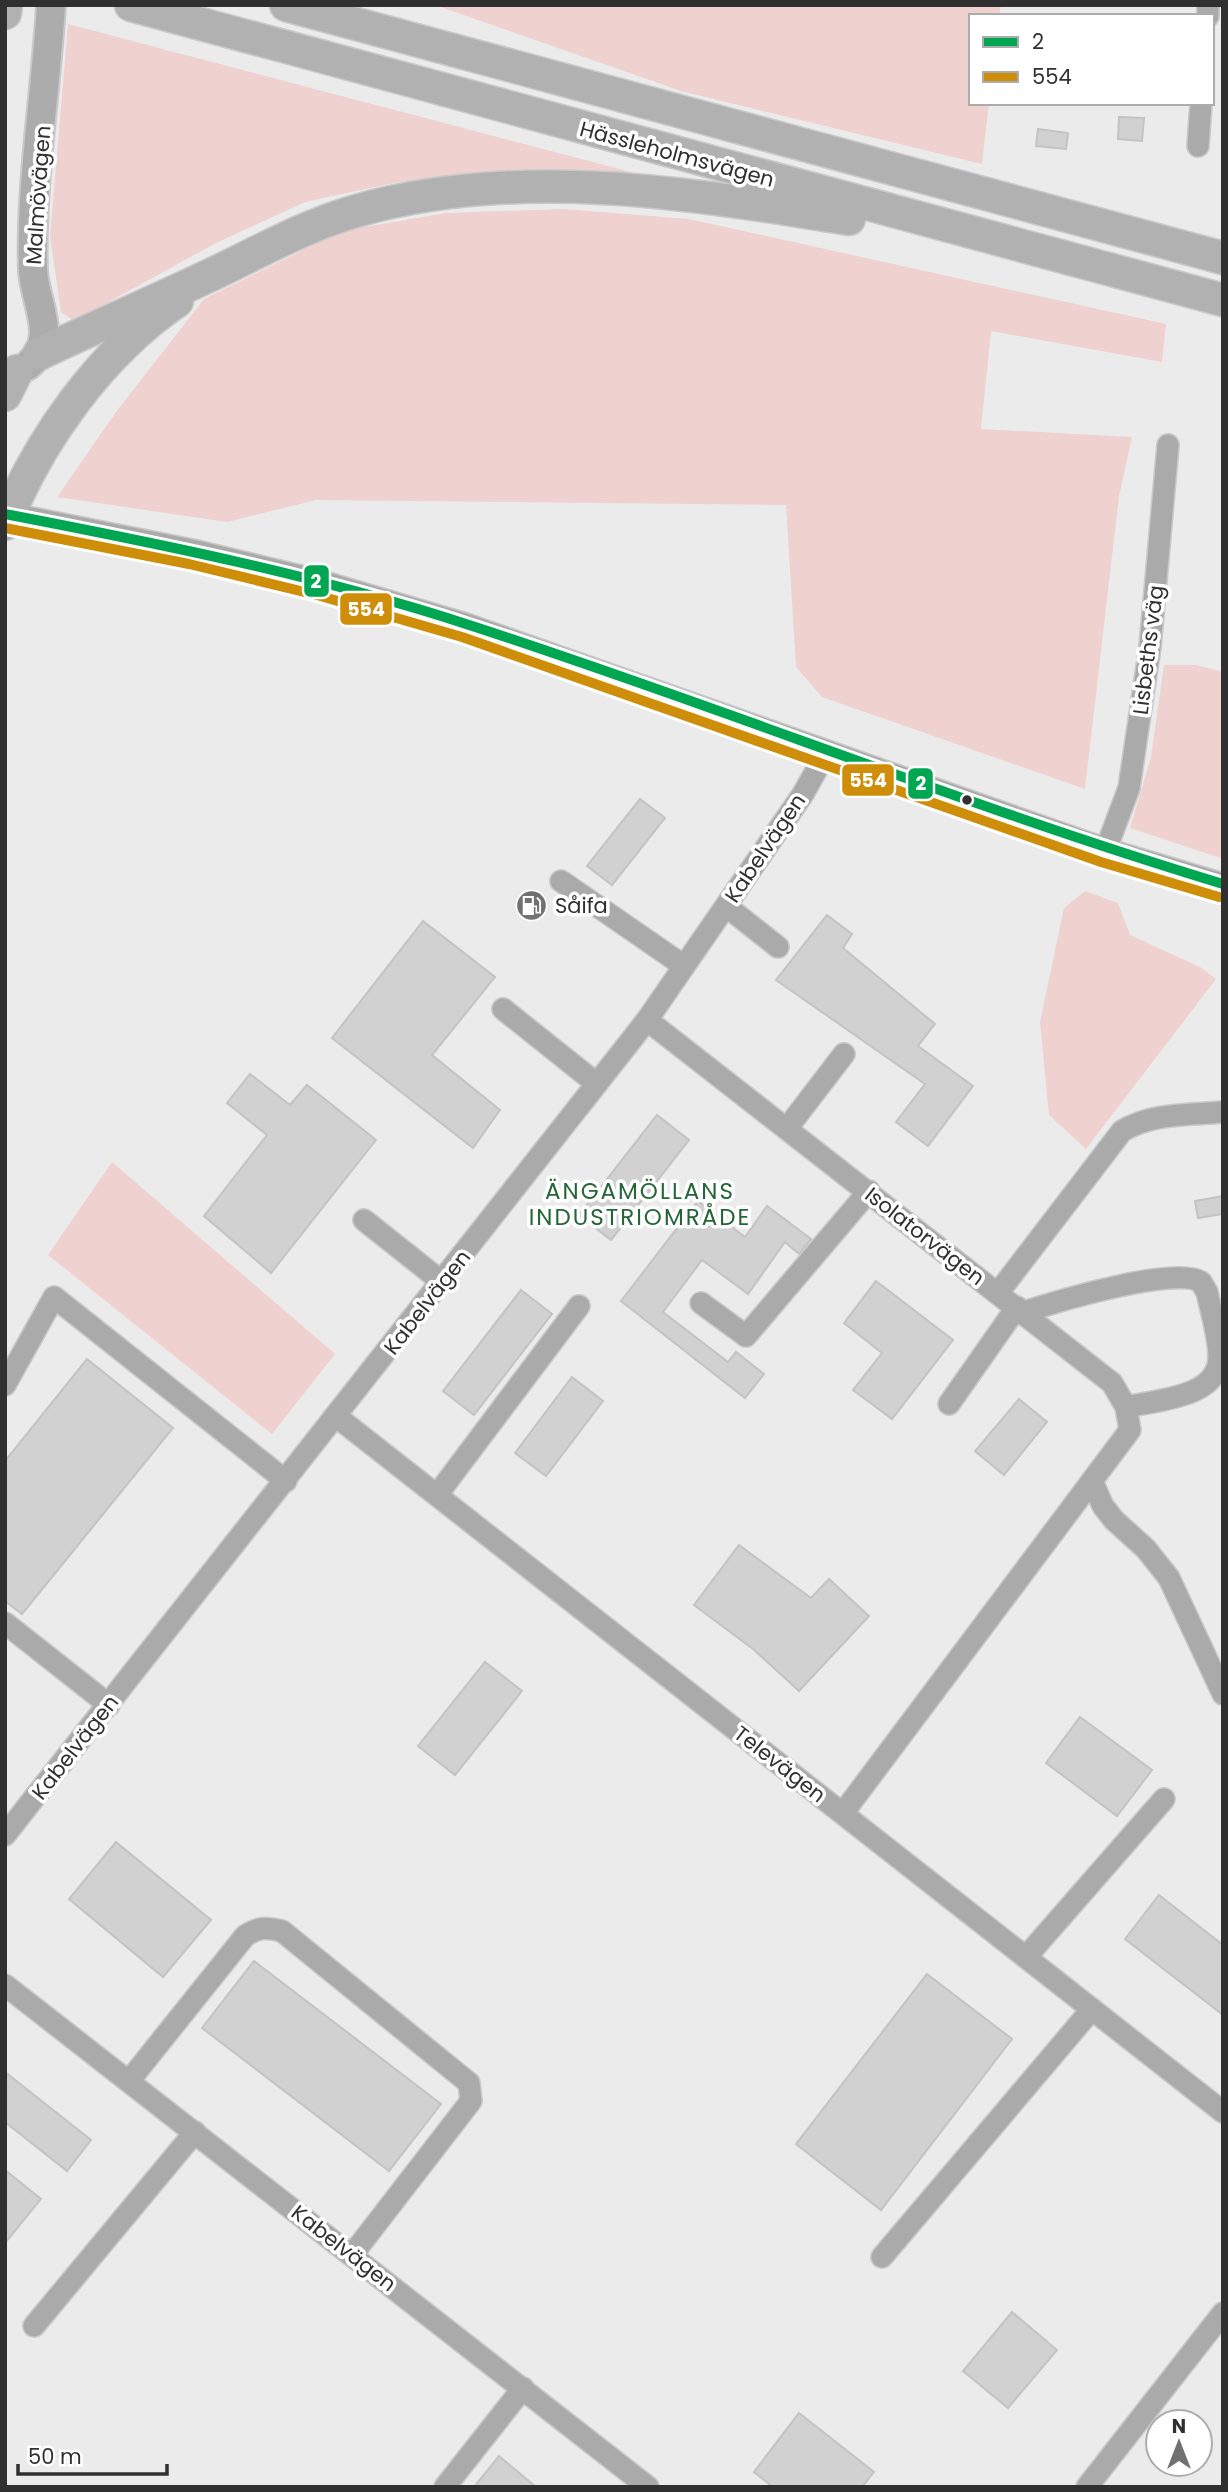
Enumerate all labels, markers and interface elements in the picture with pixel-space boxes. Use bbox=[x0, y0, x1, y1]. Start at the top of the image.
legend bbox=[969, 14, 1214, 105]
text: 2 bbox=[1032, 27, 1044, 56]
text: 554 bbox=[1032, 62, 1072, 91]
street label: Hässleholmsvägen bbox=[577, 114, 777, 194]
street label: Malmövägen bbox=[19, 125, 57, 265]
line badge: 2 bbox=[303, 564, 330, 598]
text: 2 bbox=[311, 568, 322, 595]
street label: Lisbeths väg bbox=[1126, 584, 1170, 716]
line badge: 554 bbox=[339, 592, 393, 626]
text: 554 bbox=[347, 596, 385, 623]
line badge: 554 bbox=[841, 763, 895, 797]
text: 554 bbox=[849, 767, 887, 794]
line badge: 2 bbox=[907, 767, 934, 800]
text: 2 bbox=[916, 770, 927, 797]
street label: Kabelvägen bbox=[718, 788, 812, 908]
unlabelled marker bbox=[960, 793, 974, 807]
fuel station icon: Såifa bbox=[515, 888, 549, 922]
place label: Såifa bbox=[555, 891, 608, 920]
district label: ÄNGAMÖLLANS INDUSTRIOMRÅDE bbox=[529, 1175, 751, 1233]
street label: Isolatorvägen bbox=[859, 1180, 991, 1292]
street label: Kabelvägen bbox=[377, 1244, 477, 1360]
street label: Kabelvägen bbox=[25, 1689, 125, 1805]
street label: Televägen bbox=[728, 1719, 832, 1809]
street label: Kabelvägen bbox=[286, 2198, 402, 2298]
north arrow bbox=[1144, 2408, 1214, 2478]
text: N bbox=[1172, 2413, 1186, 2440]
scale bar bbox=[18, 2432, 166, 2476]
text: 50 m bbox=[28, 2442, 82, 2471]

